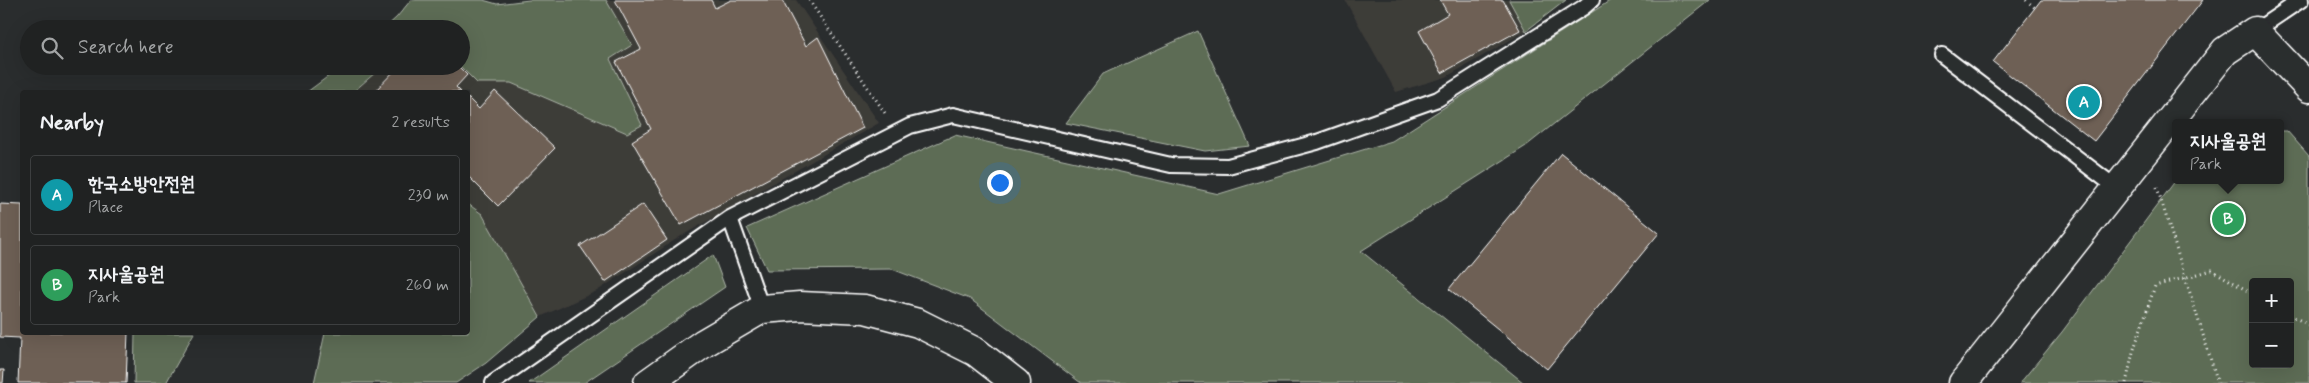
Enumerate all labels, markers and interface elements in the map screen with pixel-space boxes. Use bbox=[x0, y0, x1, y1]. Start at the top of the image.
search box bbox=[20, 20, 470, 75]
icon: search bbox=[38, 34, 66, 62]
text: Search here bbox=[78, 35, 174, 60]
pin: A bbox=[2068, 83, 2100, 121]
text: Nearby bbox=[40, 109, 104, 137]
text: 2 results bbox=[392, 112, 450, 133]
popup bbox=[2172, 119, 2284, 184]
text: 지사울공원 bbox=[2190, 129, 2266, 154]
text: Park bbox=[2190, 154, 2222, 175]
your location bbox=[987, 170, 1013, 196]
text: 한국소방안전원 bbox=[88, 172, 195, 197]
text: A bbox=[52, 185, 62, 206]
text: 230 m bbox=[408, 185, 449, 206]
text: Place bbox=[88, 197, 123, 218]
pin: B bbox=[2212, 200, 2244, 238]
text: 지사울공원 bbox=[88, 262, 164, 287]
text: B bbox=[52, 275, 62, 296]
text: 260 m bbox=[406, 275, 449, 296]
map controls bbox=[2249, 278, 2294, 368]
button: + bbox=[2249, 278, 2294, 323]
text: Park bbox=[88, 287, 120, 308]
button: − bbox=[2249, 323, 2294, 368]

